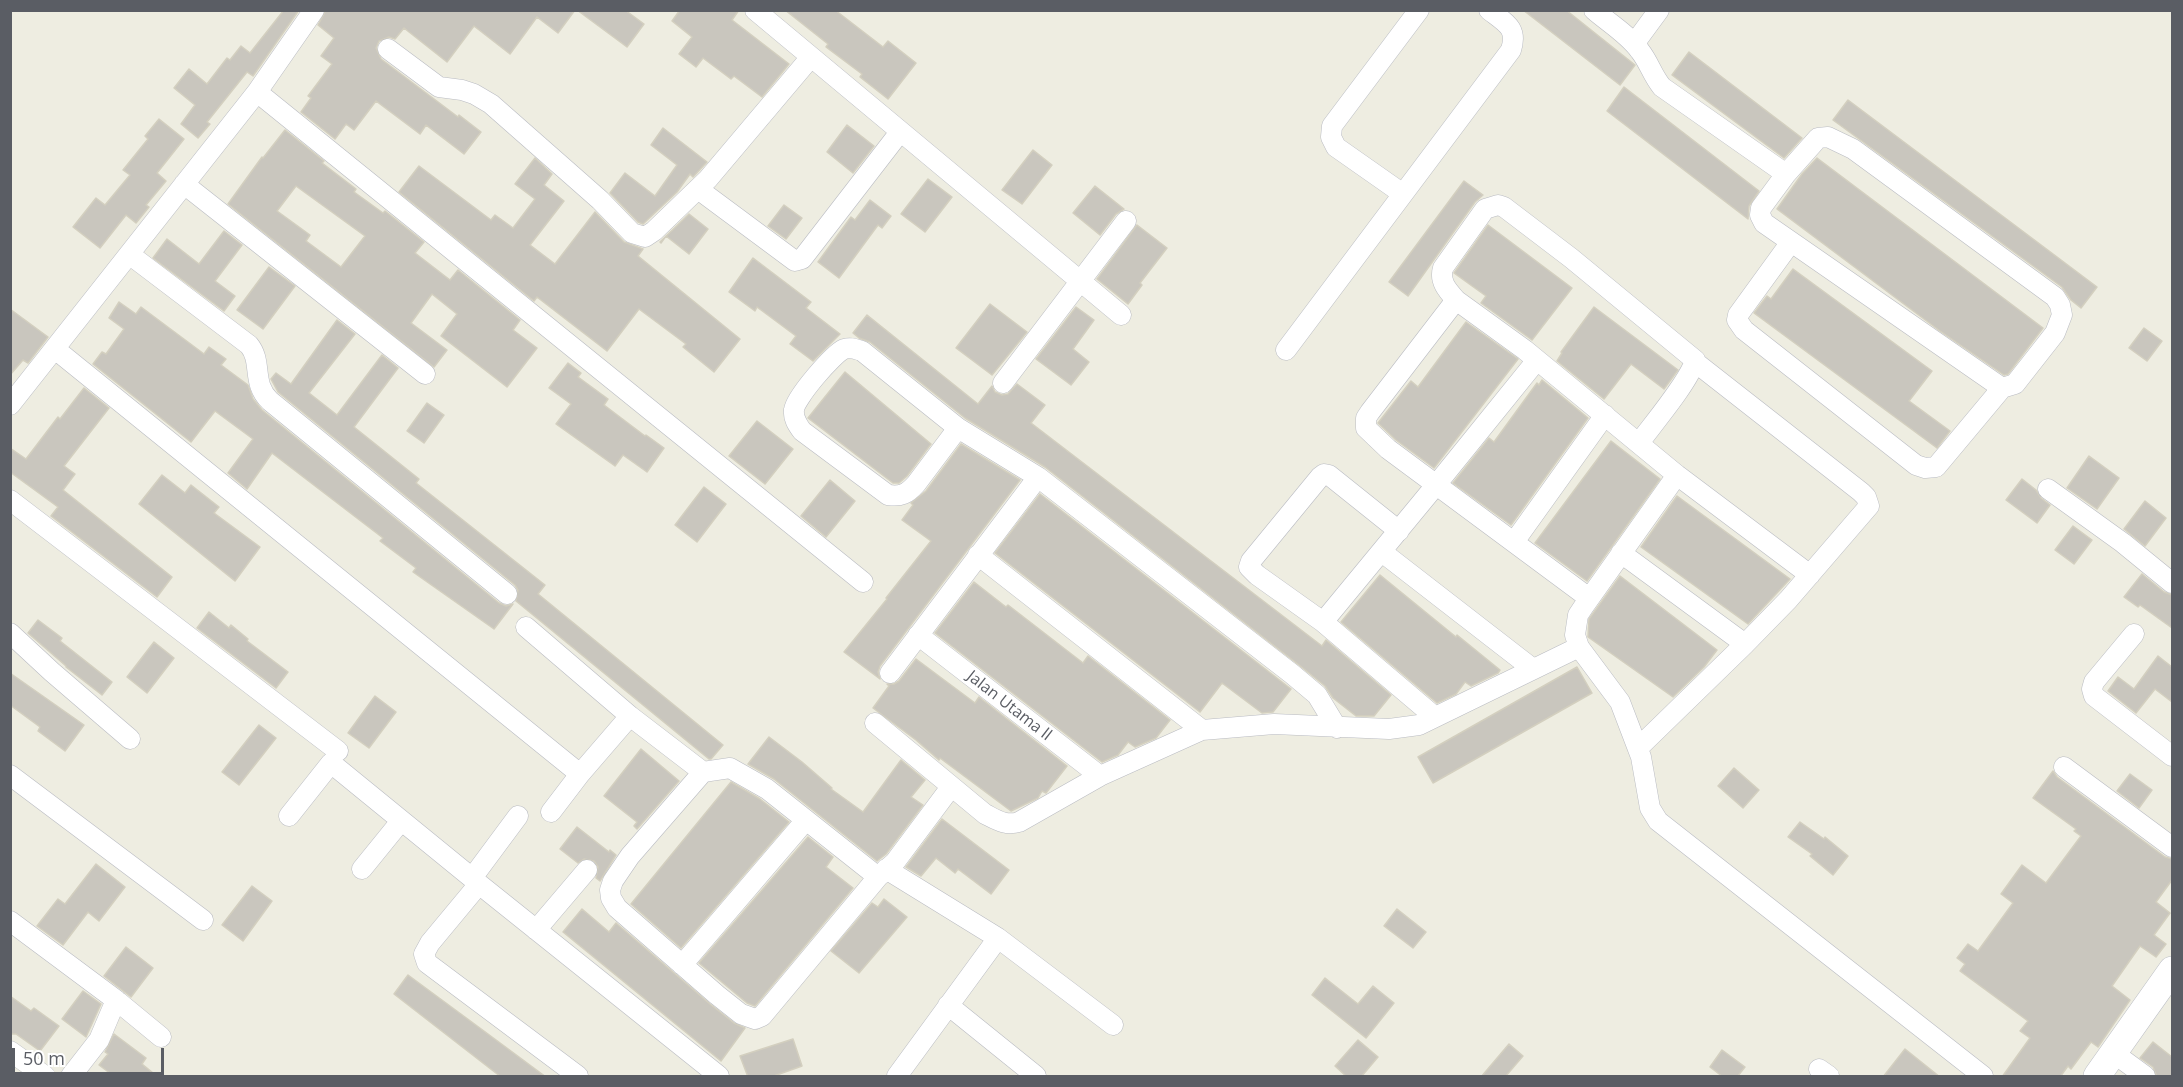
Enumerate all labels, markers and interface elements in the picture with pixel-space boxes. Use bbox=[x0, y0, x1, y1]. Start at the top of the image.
street label: Jalan Utama ll bbox=[963, 667, 1055, 745]
scale bar bbox=[15, 1036, 166, 1074]
text: 50 m bbox=[23, 1046, 65, 1070]

